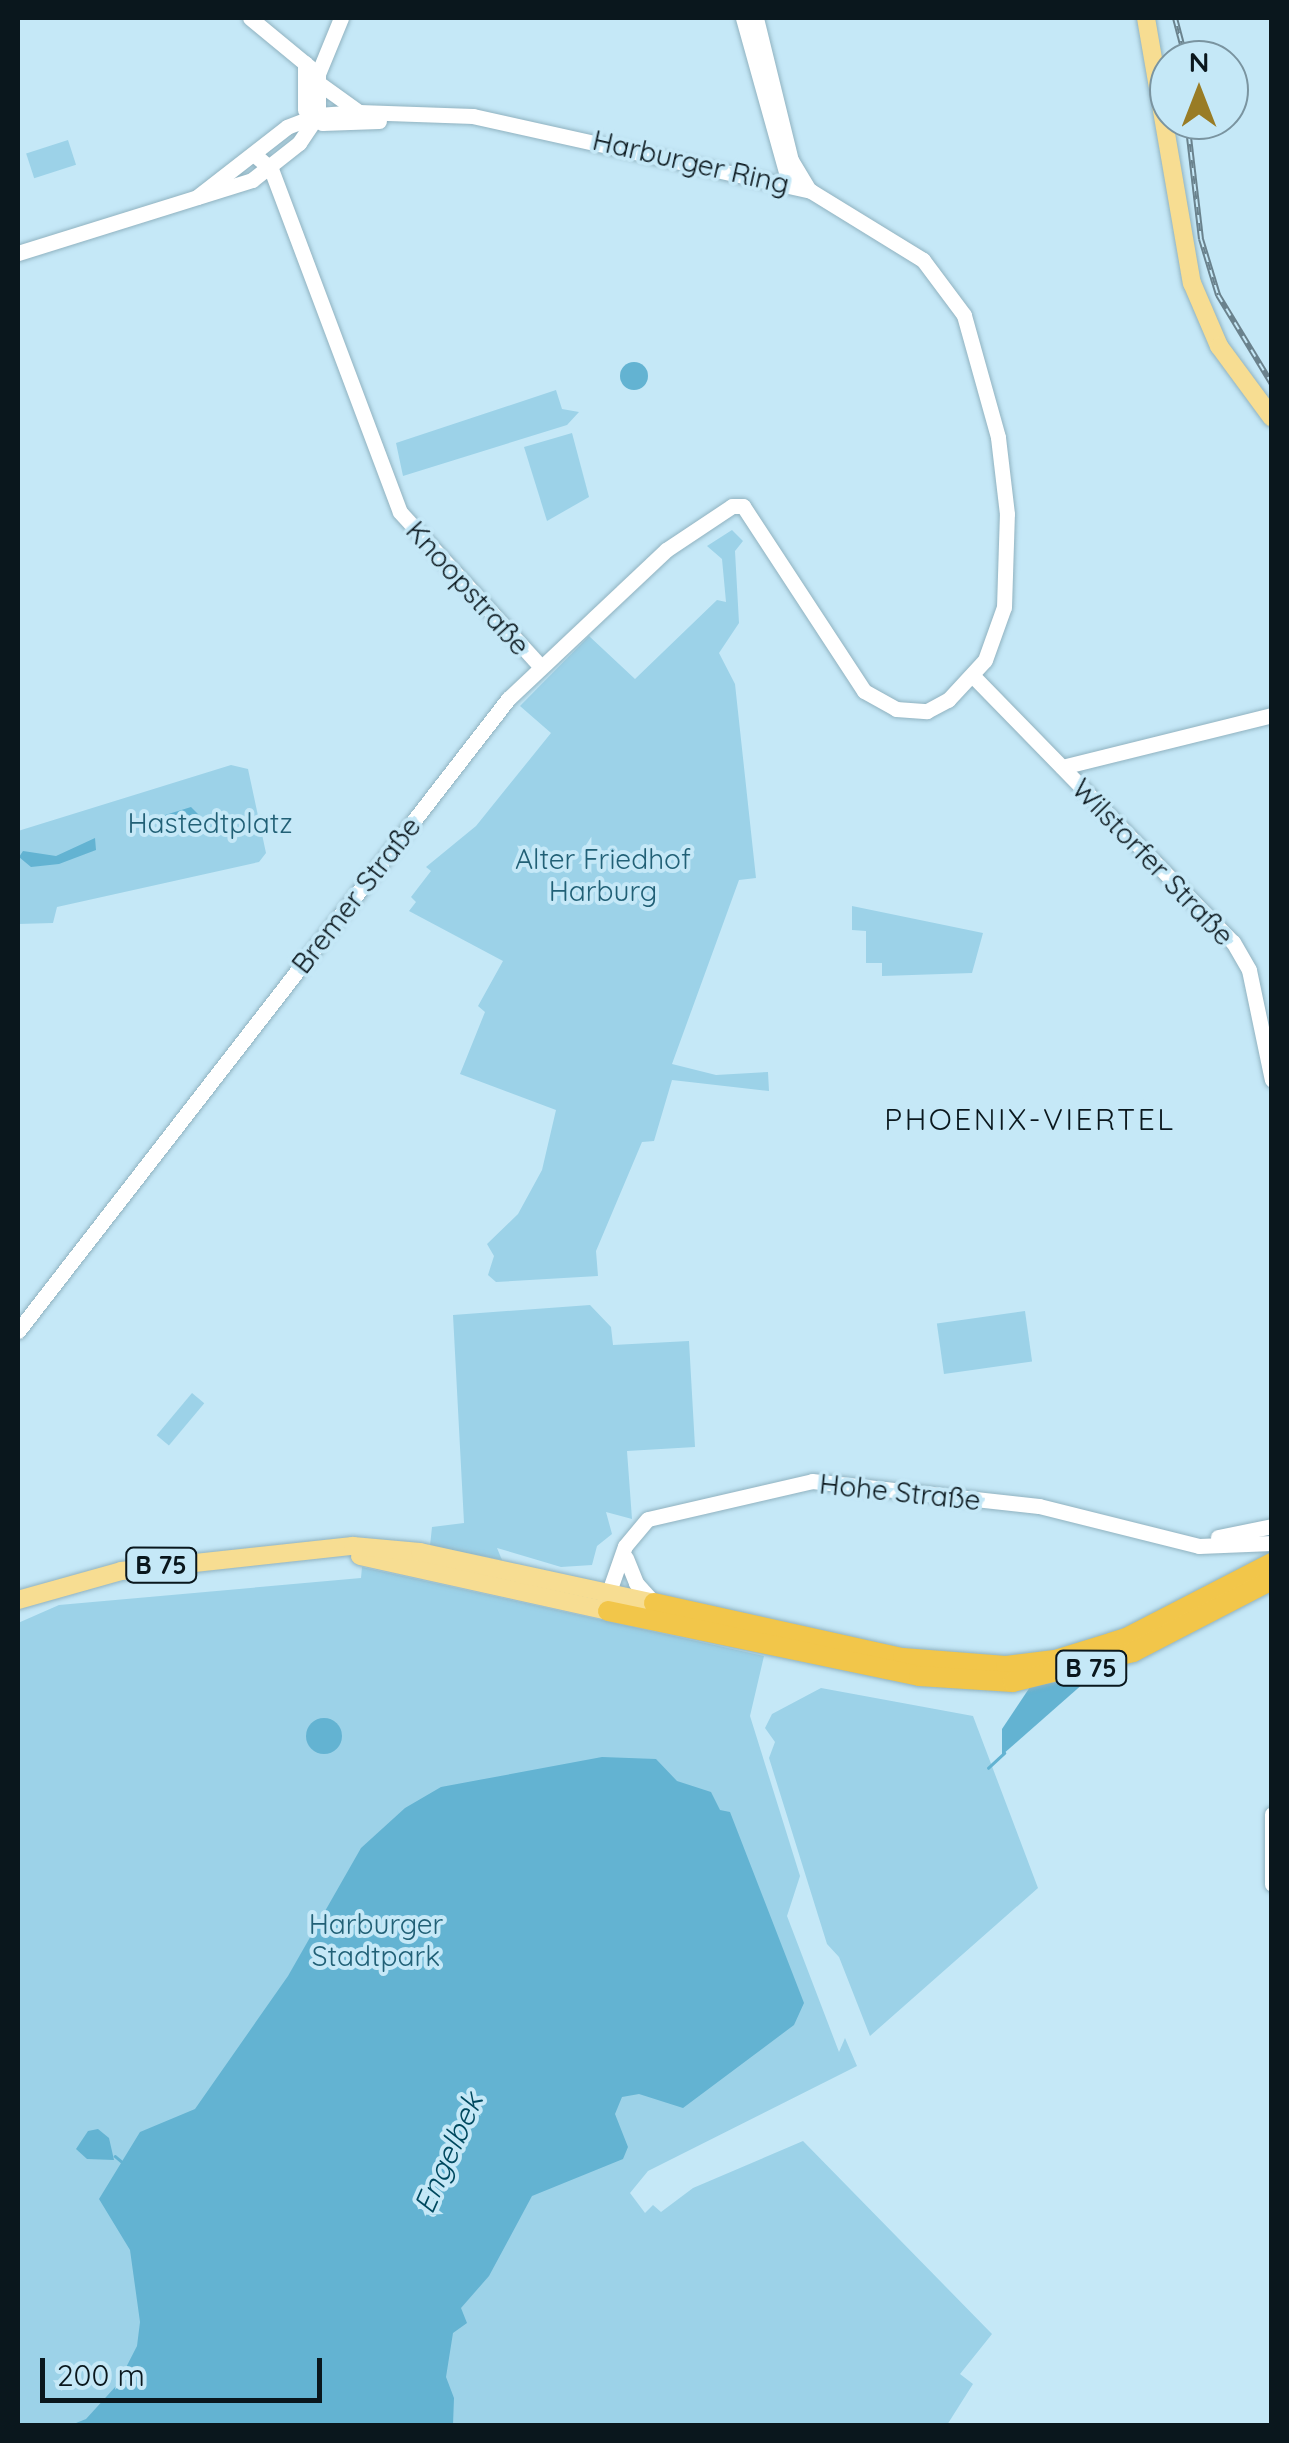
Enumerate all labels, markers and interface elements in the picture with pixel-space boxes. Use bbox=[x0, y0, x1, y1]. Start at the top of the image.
north arrow bbox=[1149, 40, 1249, 140]
text: N bbox=[1189, 44, 1209, 79]
street label: Harburger Ring bbox=[589, 123, 793, 201]
street label: Knoopstraße bbox=[399, 514, 537, 662]
street label: Wilstorfer Straße bbox=[1065, 772, 1241, 952]
park label: Hastedtplatz bbox=[127, 806, 293, 840]
street label: Bremer Straße bbox=[284, 810, 428, 980]
park label: Alter Friedhof Harburg bbox=[515, 842, 691, 908]
district label: PHOENIX-VIERTEL bbox=[884, 1101, 1176, 1137]
street label: Hohe Straße bbox=[818, 1467, 982, 1517]
road number: B 75 bbox=[124, 1545, 198, 1585]
road number: B 75 bbox=[1054, 1648, 1128, 1688]
park label: Harburger Stadtpark bbox=[309, 1907, 443, 1973]
water label: Engelbek bbox=[406, 2087, 490, 2219]
scale bar bbox=[45, 2338, 328, 2400]
text: 200 m bbox=[57, 2356, 145, 2394]

